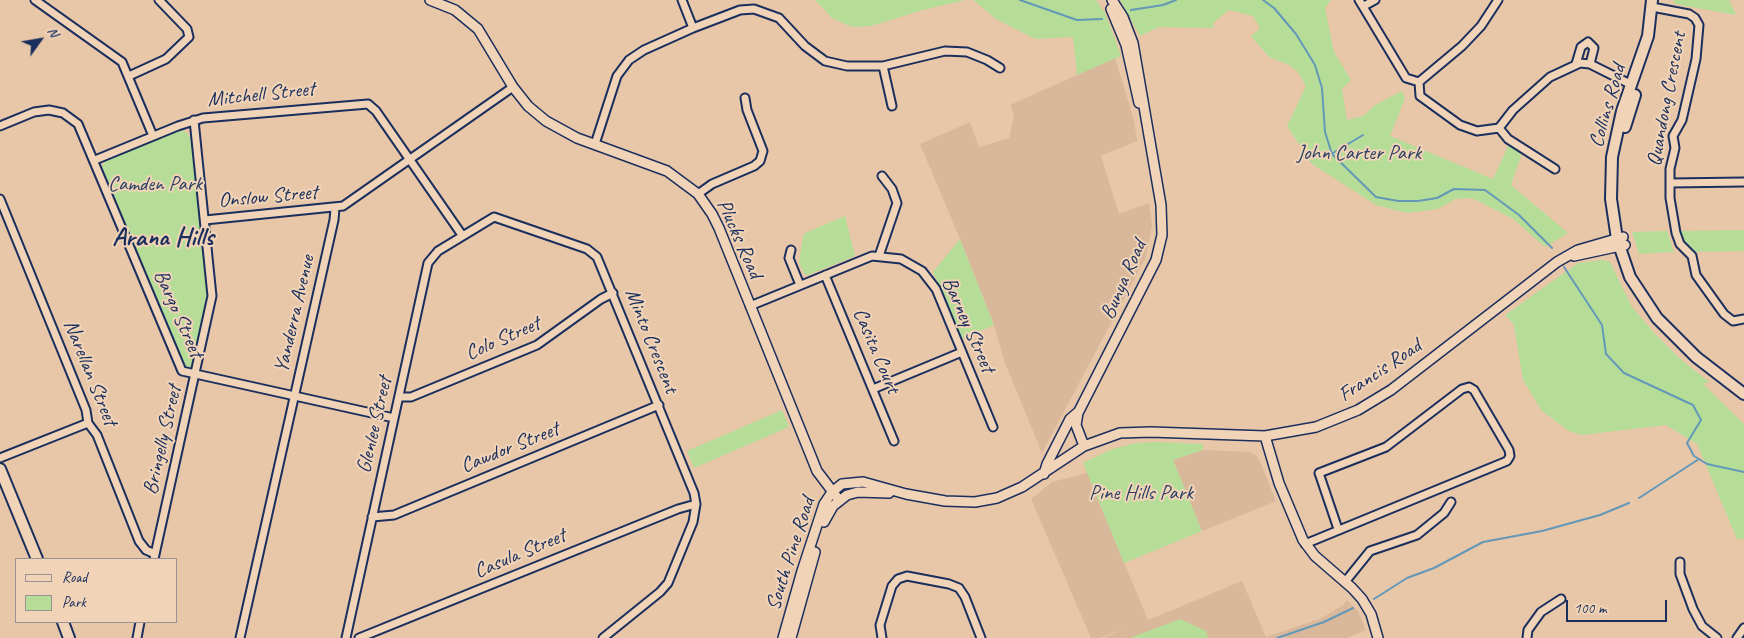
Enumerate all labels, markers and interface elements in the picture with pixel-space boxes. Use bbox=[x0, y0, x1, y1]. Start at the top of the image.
north arrow bbox=[15, 15, 65, 65]
text: N bbox=[44, 24, 63, 40]
street label: Quandong Crescent bbox=[1642, 30, 1692, 168]
street label: Collins Road bbox=[1584, 62, 1632, 150]
street label: Mitchell Street bbox=[206, 77, 316, 113]
park label: John Carter Park bbox=[1297, 140, 1421, 166]
park label: Camden Park bbox=[108, 171, 202, 197]
street label: Onslow Street bbox=[217, 180, 319, 214]
street label: Plucks Road bbox=[710, 196, 768, 282]
district label: Arana Hills bbox=[112, 222, 214, 254]
street label: Bunya Road bbox=[1095, 237, 1153, 323]
street label: Yanderra Avenue bbox=[269, 253, 321, 375]
street label: Bargo Street bbox=[148, 266, 208, 362]
street label: Barney Street bbox=[936, 273, 1000, 377]
street label: Minto Crescent bbox=[619, 285, 683, 397]
street label: Casita Court bbox=[847, 304, 905, 398]
street label: Colo Street bbox=[462, 311, 544, 367]
street label: Narellan Street bbox=[57, 316, 123, 430]
street label: Francis Road bbox=[1334, 334, 1426, 408]
street label: Glenlee Street bbox=[352, 374, 398, 476]
street label: Bringelly Street bbox=[138, 383, 188, 497]
street label: Cawdor Street bbox=[457, 417, 563, 479]
park label: Pine Hills Park bbox=[1089, 480, 1193, 506]
street label: South Pine Road bbox=[761, 494, 821, 614]
street label: Casula Street bbox=[470, 523, 570, 585]
legend bbox=[15, 558, 178, 623]
text: Road bbox=[62, 568, 87, 587]
scale bar bbox=[1569, 590, 1670, 622]
text: Park bbox=[62, 593, 86, 612]
text: 100 m bbox=[1574, 599, 1606, 618]

